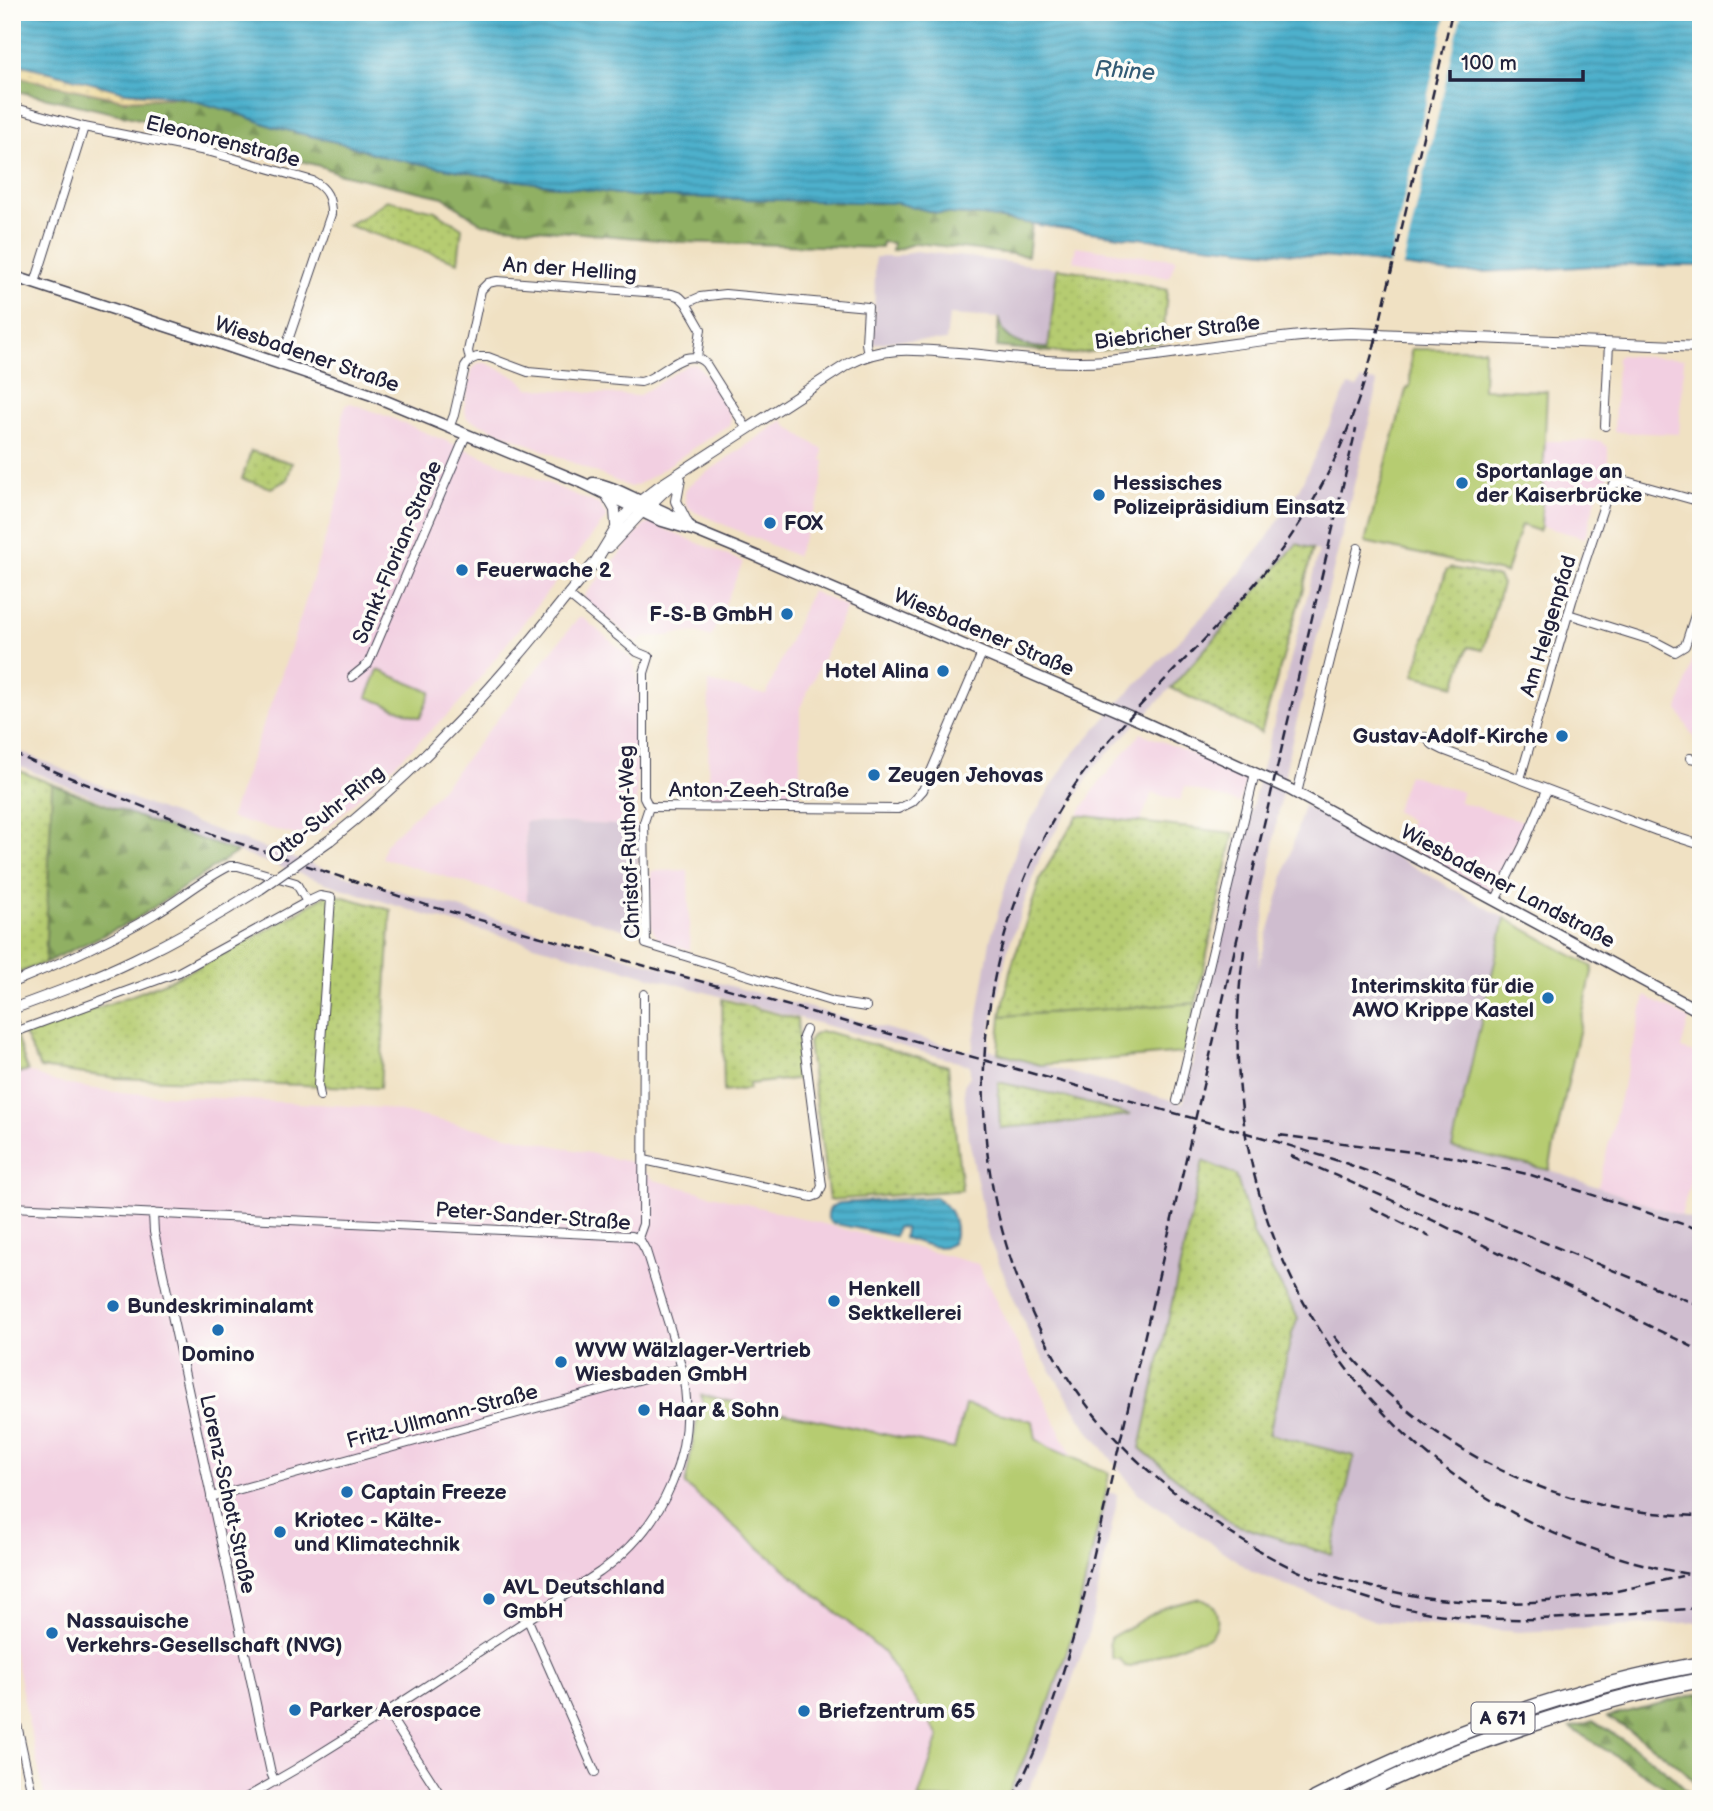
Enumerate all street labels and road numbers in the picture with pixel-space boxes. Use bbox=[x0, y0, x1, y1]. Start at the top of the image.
street label: Eleonorenstraße bbox=[143, 110, 303, 173]
street label: An der Helling bbox=[502, 252, 638, 287]
street label: Biebricher Straße bbox=[1093, 310, 1261, 355]
street label: Wiesbadener Straße bbox=[211, 311, 402, 398]
street label: Sankt-Florian-Straße bbox=[348, 457, 447, 648]
street label: Am Helgenpfad bbox=[1515, 553, 1582, 700]
street label: Wiesbadener Straße bbox=[890, 583, 1078, 682]
street label: Christof-Ruthof-Weg bbox=[614, 745, 645, 939]
street label: Otto-Suhr-Ring bbox=[263, 760, 389, 869]
street label: Anton-Zeeh-Straße bbox=[669, 778, 849, 803]
street label: Wiesbadener Landstraße bbox=[1396, 819, 1619, 954]
street label: Peter-Sander-Straße bbox=[435, 1197, 631, 1236]
street label: Fritz-Ullmann-Straße bbox=[344, 1379, 540, 1454]
street label: Lorenz-Schott-Straße bbox=[194, 1392, 261, 1596]
road number: A 671 bbox=[1472, 1702, 1534, 1734]

